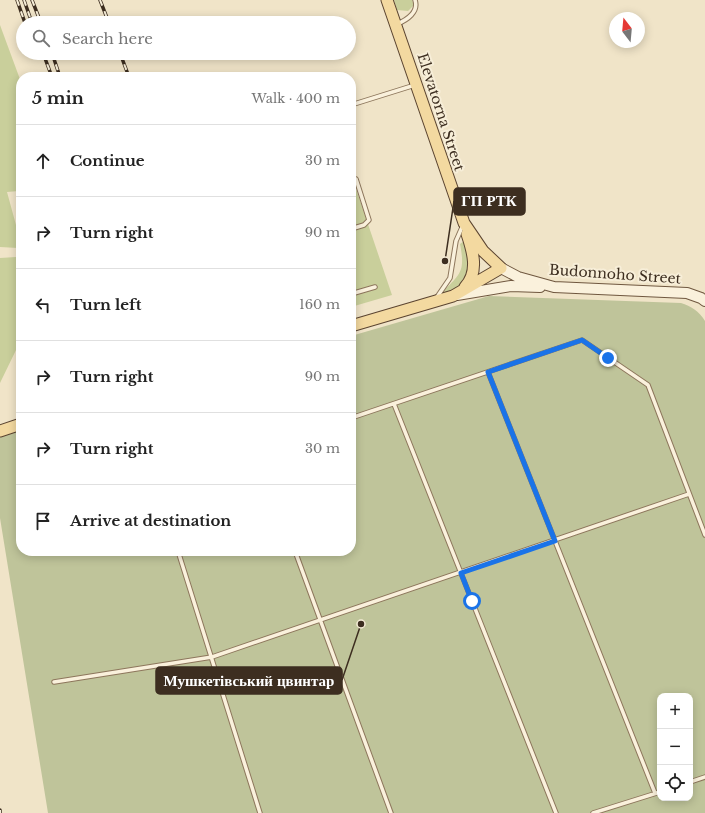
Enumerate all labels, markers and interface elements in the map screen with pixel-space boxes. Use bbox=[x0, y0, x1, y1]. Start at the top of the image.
north arrow bbox=[609, 12, 645, 48]
search box bbox=[16, 16, 356, 60]
icon: search bbox=[30, 27, 52, 49]
text: Search here bbox=[62, 29, 153, 48]
street label: Elevatorna Street bbox=[413, 51, 469, 174]
text: 5 min bbox=[32, 88, 84, 109]
text: Walk · 400 m bbox=[252, 90, 340, 107]
icon: ahead bbox=[32, 150, 54, 172]
text: Continue bbox=[70, 151, 145, 170]
text: 30 m bbox=[305, 152, 340, 169]
callout: ГП РТК bbox=[454, 188, 525, 215]
text: ГП РТК bbox=[461, 191, 517, 210]
icon: right bbox=[32, 222, 54, 244]
text: Turn right bbox=[70, 223, 153, 242]
text: 90 m bbox=[305, 224, 340, 241]
street label: Budonnoho Street bbox=[549, 260, 682, 288]
icon: left bbox=[32, 294, 54, 316]
text: Turn left bbox=[70, 295, 141, 314]
text: 160 m bbox=[299, 296, 340, 313]
route end bbox=[599, 349, 617, 367]
icon: right bbox=[32, 366, 54, 388]
text: Turn right bbox=[70, 367, 153, 386]
text: 90 m bbox=[305, 368, 340, 385]
icon: right bbox=[32, 438, 54, 460]
text: Turn right bbox=[70, 439, 153, 458]
text: 30 m bbox=[305, 440, 340, 457]
icon: arrive bbox=[32, 510, 54, 532]
text: Arrive at destination bbox=[70, 511, 231, 530]
route start bbox=[463, 592, 481, 610]
callout: Мушкетівський цвинтар bbox=[156, 667, 342, 694]
text: Мушкетівський цвинтар bbox=[164, 671, 334, 690]
map controls bbox=[657, 693, 693, 801]
button: + bbox=[657, 693, 693, 729]
button: − bbox=[657, 729, 693, 765]
button: locate bbox=[657, 765, 693, 801]

